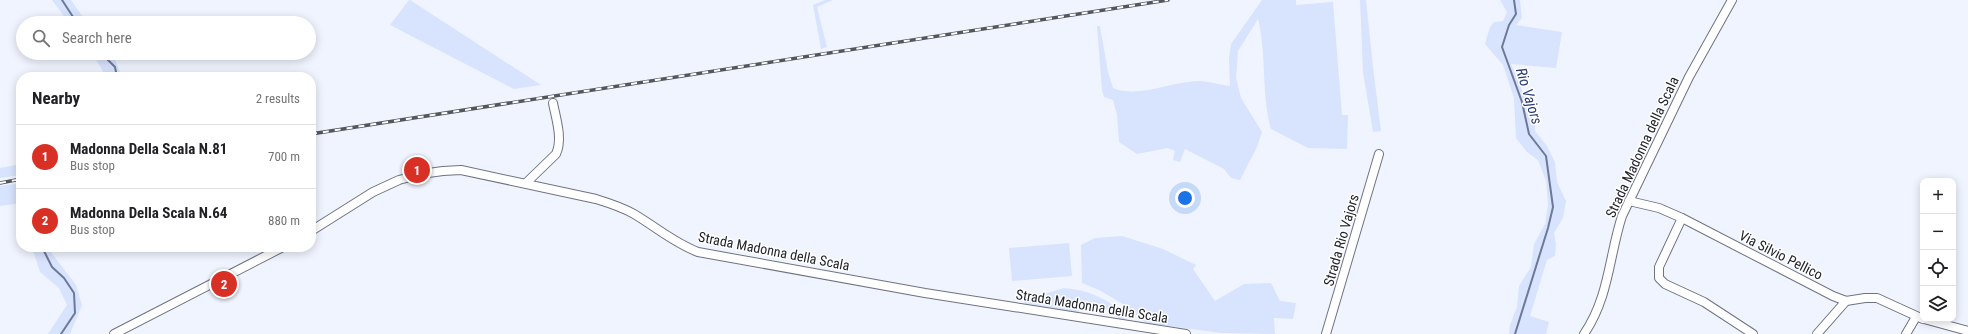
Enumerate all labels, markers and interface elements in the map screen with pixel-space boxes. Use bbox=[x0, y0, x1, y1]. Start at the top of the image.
search box bbox=[16, 16, 316, 60]
icon: search bbox=[30, 27, 52, 49]
text: Search here bbox=[62, 29, 132, 47]
water label: Rio Vajors bbox=[1512, 66, 1546, 127]
street label: Strada Madonna della Scala bbox=[1602, 74, 1682, 220]
text: Nearby bbox=[32, 88, 80, 108]
text: 2 results bbox=[256, 91, 300, 106]
text: Madonna Della Scala N.81 bbox=[70, 140, 227, 158]
text: 1 bbox=[42, 149, 48, 164]
text: 700 m bbox=[268, 149, 300, 164]
pin: 1 bbox=[404, 155, 430, 185]
text: Bus stop bbox=[70, 158, 115, 173]
map controls bbox=[1920, 178, 1956, 322]
button: + bbox=[1920, 178, 1956, 214]
your location bbox=[1175, 188, 1195, 208]
street label: Strada Rio Vajors bbox=[1320, 192, 1362, 288]
text: Madonna Della Scala N.64 bbox=[70, 204, 227, 222]
text: 2 bbox=[42, 213, 48, 228]
text: 880 m bbox=[268, 213, 300, 228]
button: − bbox=[1920, 214, 1956, 250]
text: Bus stop bbox=[70, 222, 115, 237]
street label: Via Silvio Pellico bbox=[1737, 227, 1825, 283]
street label: Strada Madonna della Scala bbox=[697, 228, 851, 274]
button: locate bbox=[1920, 250, 1956, 286]
pin: 2 bbox=[211, 269, 237, 299]
street label: Strada Madonna della Scala bbox=[1015, 286, 1169, 326]
button: layers bbox=[1920, 286, 1956, 322]

